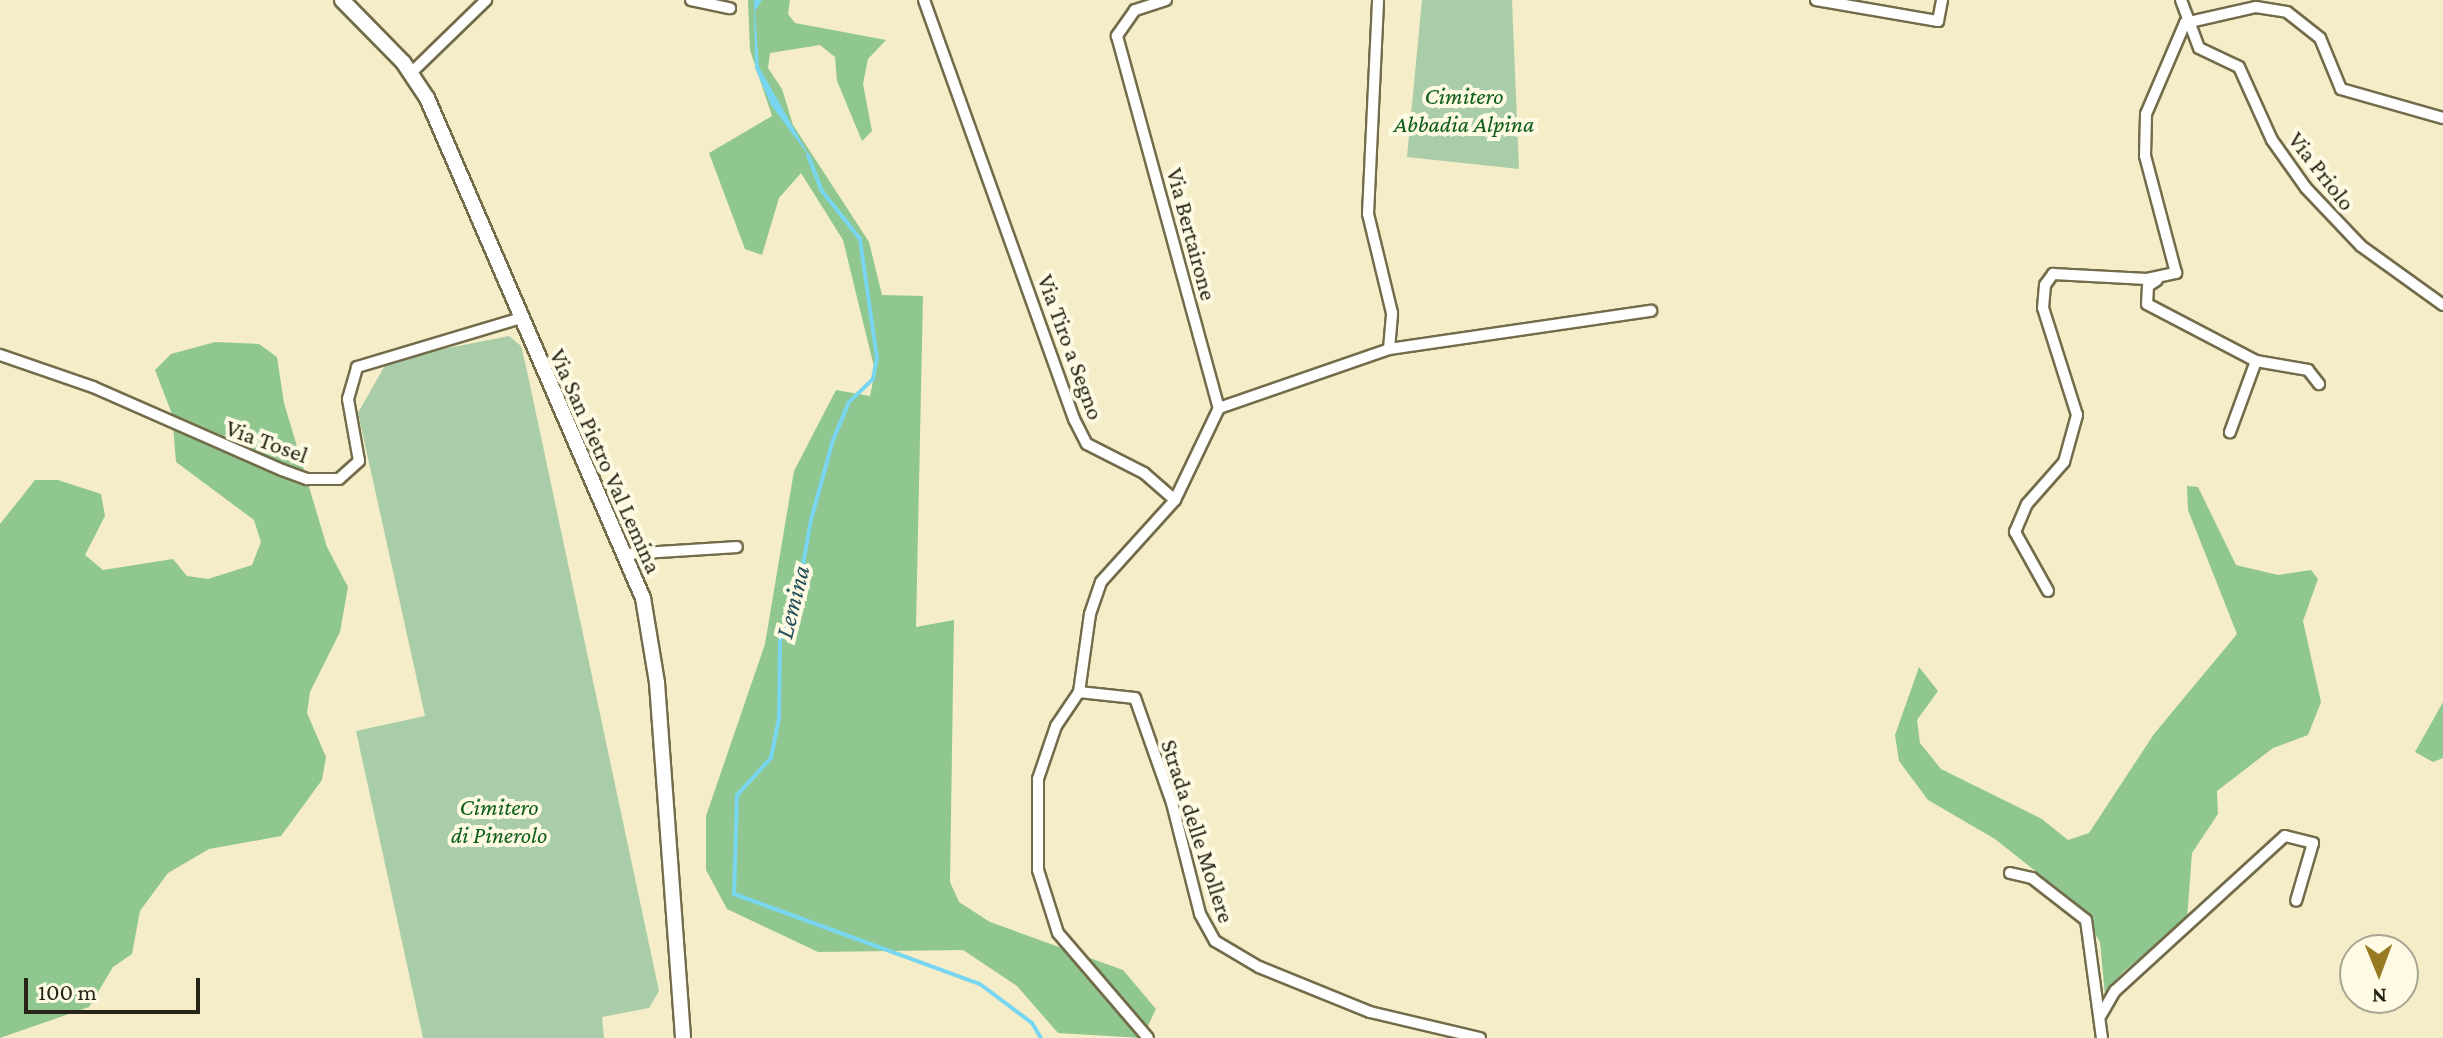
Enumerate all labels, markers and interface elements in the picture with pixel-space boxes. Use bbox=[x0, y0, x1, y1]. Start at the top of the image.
park label: Cimitero Abbadia Alpina bbox=[1394, 82, 1534, 138]
street label: Via Priolo bbox=[2282, 126, 2362, 216]
street label: Via Bertairone bbox=[1160, 165, 1224, 303]
street label: Via Tiro a Segno bbox=[1031, 270, 1111, 424]
street label: Via San Pietro Val Lemina bbox=[543, 344, 669, 578]
street label: Via Tosel bbox=[222, 413, 312, 469]
water label: Lemina bbox=[769, 562, 817, 642]
street label: Strada delle Mollere bbox=[1155, 736, 1241, 926]
park label: Cimitero di Pinerolo bbox=[451, 793, 547, 849]
north arrow bbox=[2339, 934, 2419, 1014]
scale bar bbox=[28, 962, 204, 1012]
text: 100 m bbox=[38, 978, 97, 1005]
text: N bbox=[2372, 984, 2387, 1009]

